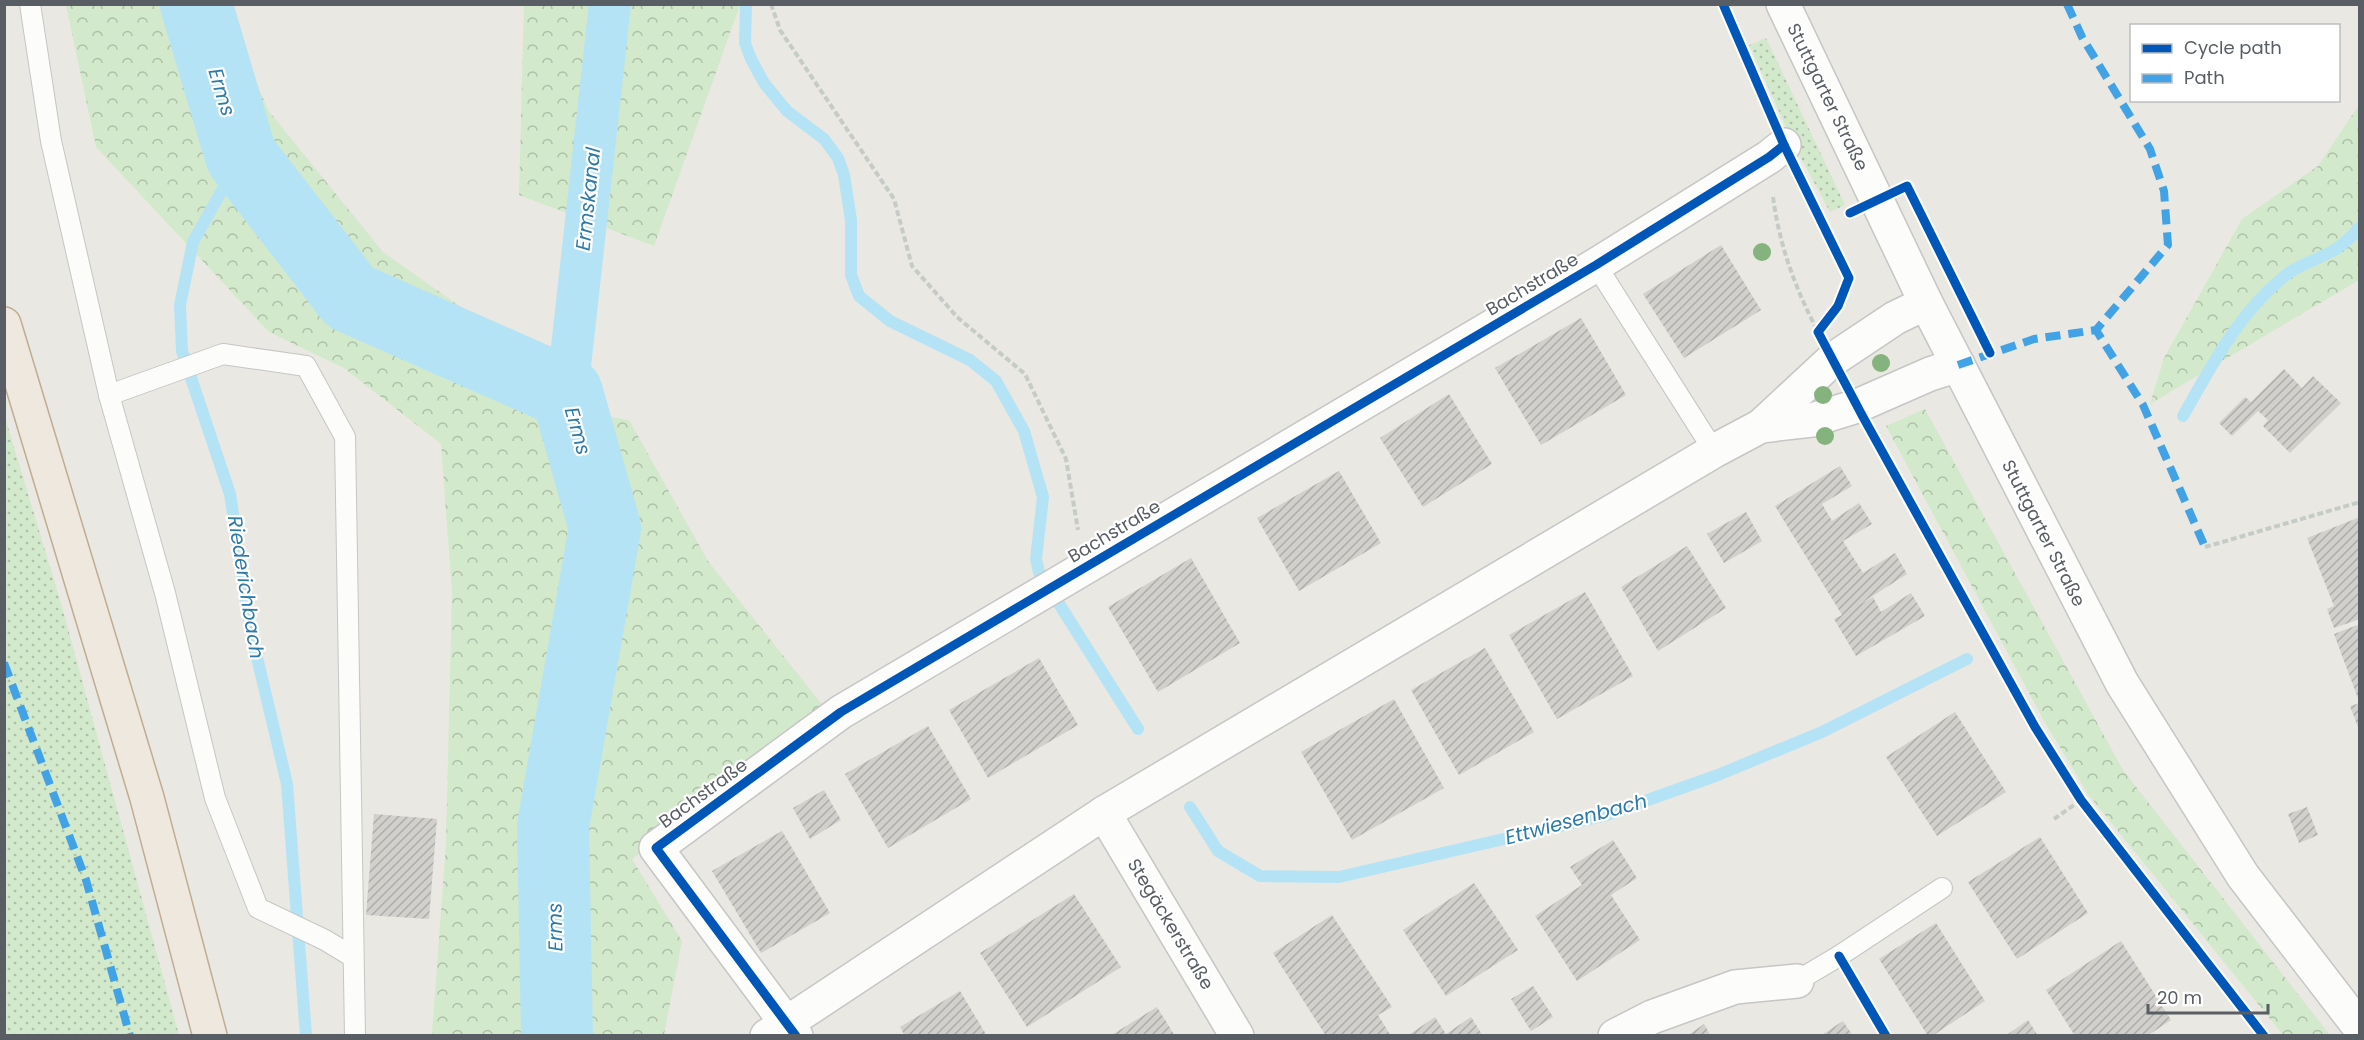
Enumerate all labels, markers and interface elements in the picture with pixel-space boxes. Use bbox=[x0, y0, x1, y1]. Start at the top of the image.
street label: Stuttgarter Straße bbox=[1781, 19, 1875, 175]
legend bbox=[2130, 24, 2340, 102]
text: Cycle path bbox=[2184, 35, 2282, 60]
water label: Erms bbox=[201, 65, 243, 119]
text: Path bbox=[2184, 65, 2225, 90]
water label: Ermskanal bbox=[569, 146, 607, 252]
street label: Bachstraße bbox=[1481, 247, 1583, 321]
water label: Erms bbox=[558, 404, 598, 458]
street label: Stuttgarter Straße bbox=[1996, 455, 2092, 611]
street label: Bachstraße bbox=[1063, 494, 1165, 568]
water label: Riederichbach bbox=[221, 513, 271, 661]
street label: Bachstraße bbox=[654, 752, 752, 834]
water label: Ettwiesenbach bbox=[1502, 787, 1650, 851]
street label: Stegäckerstraße bbox=[1122, 854, 1220, 994]
water label: Erms bbox=[541, 902, 569, 952]
scale bar bbox=[2148, 977, 2268, 1015]
text: 20 m bbox=[2157, 985, 2202, 1010]

